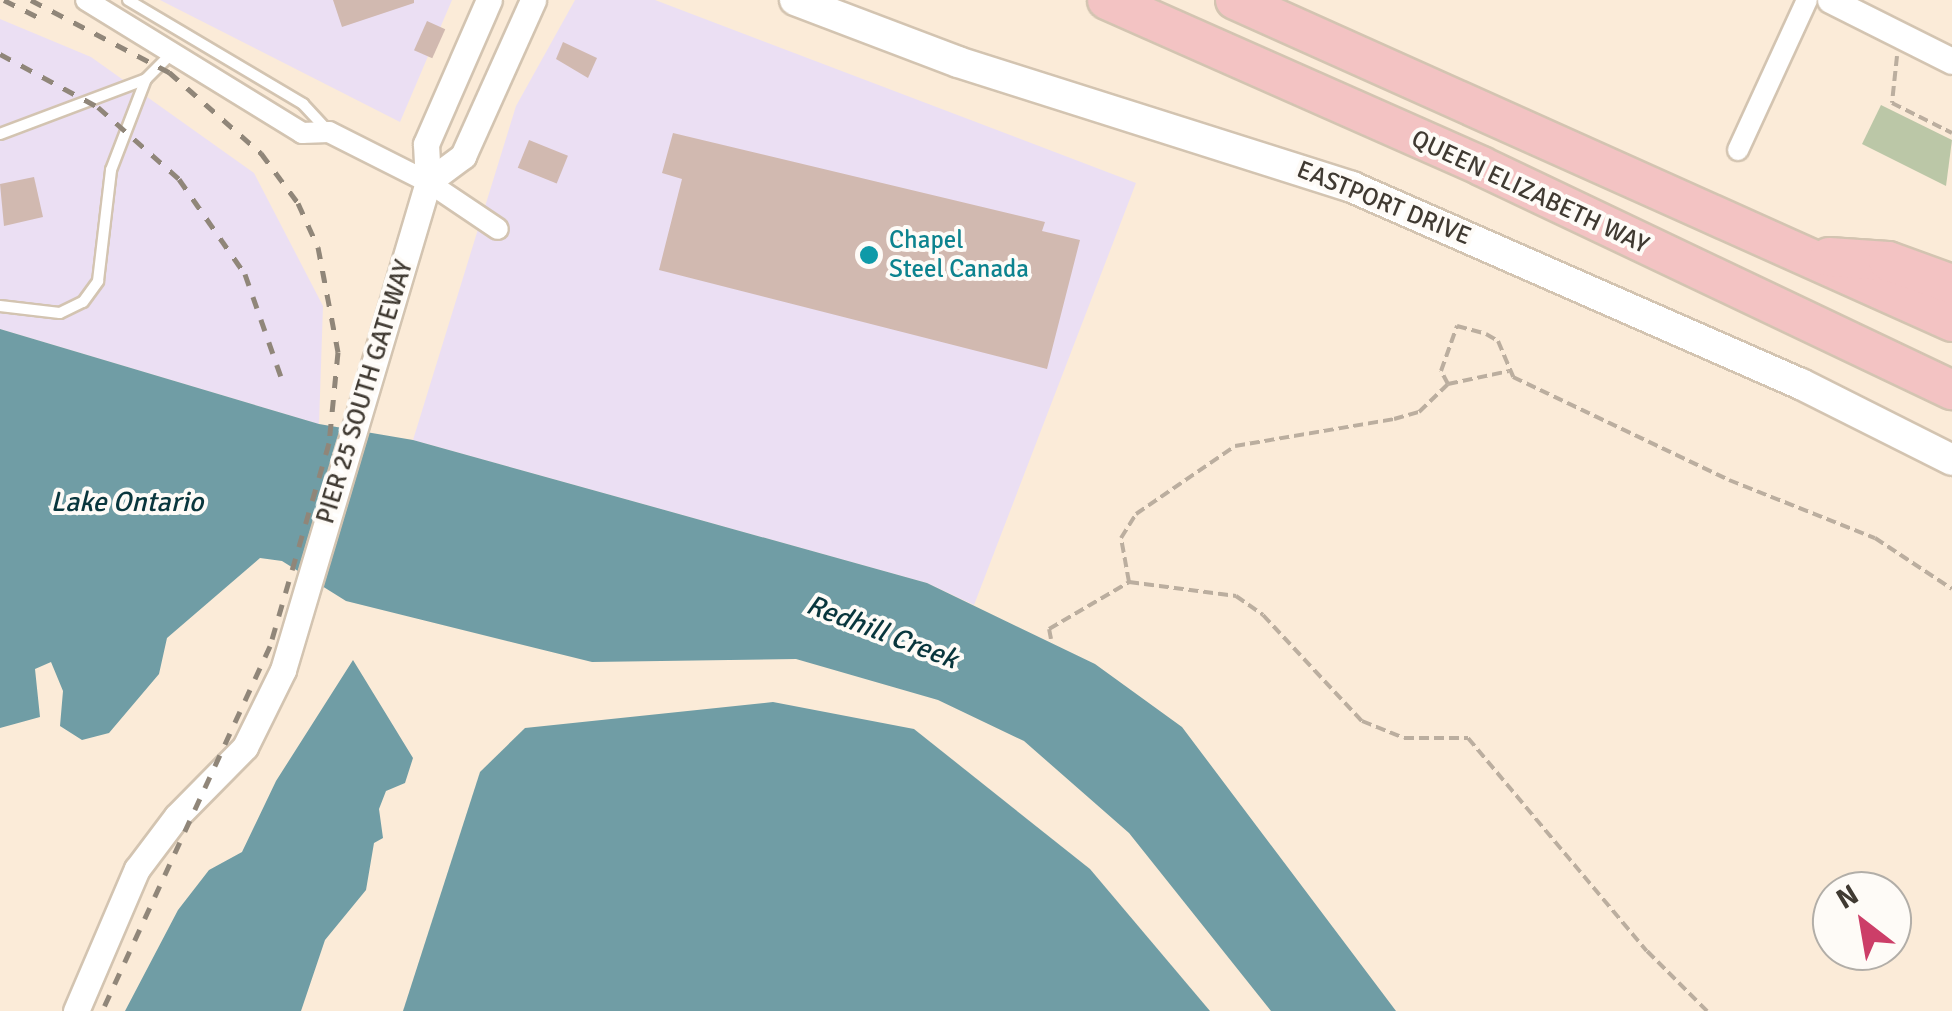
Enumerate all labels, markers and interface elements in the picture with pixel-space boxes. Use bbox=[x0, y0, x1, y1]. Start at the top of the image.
street label: QUEEN ELIZABETH WAY bbox=[1407, 124, 1653, 260]
street label: EASTPORT DRIVE bbox=[1293, 154, 1475, 252]
place label: Chapel Steel Canada bbox=[889, 226, 1029, 285]
marker: Chapel Steel Canada bbox=[858, 244, 880, 266]
street label: PIER 25 SOUTH GATEWAY bbox=[311, 257, 419, 527]
water label: Lake Ontario bbox=[51, 485, 203, 519]
water label: Redhill Creek bbox=[802, 588, 962, 676]
north arrow bbox=[1812, 871, 1912, 971]
text: N bbox=[1830, 877, 1865, 917]

